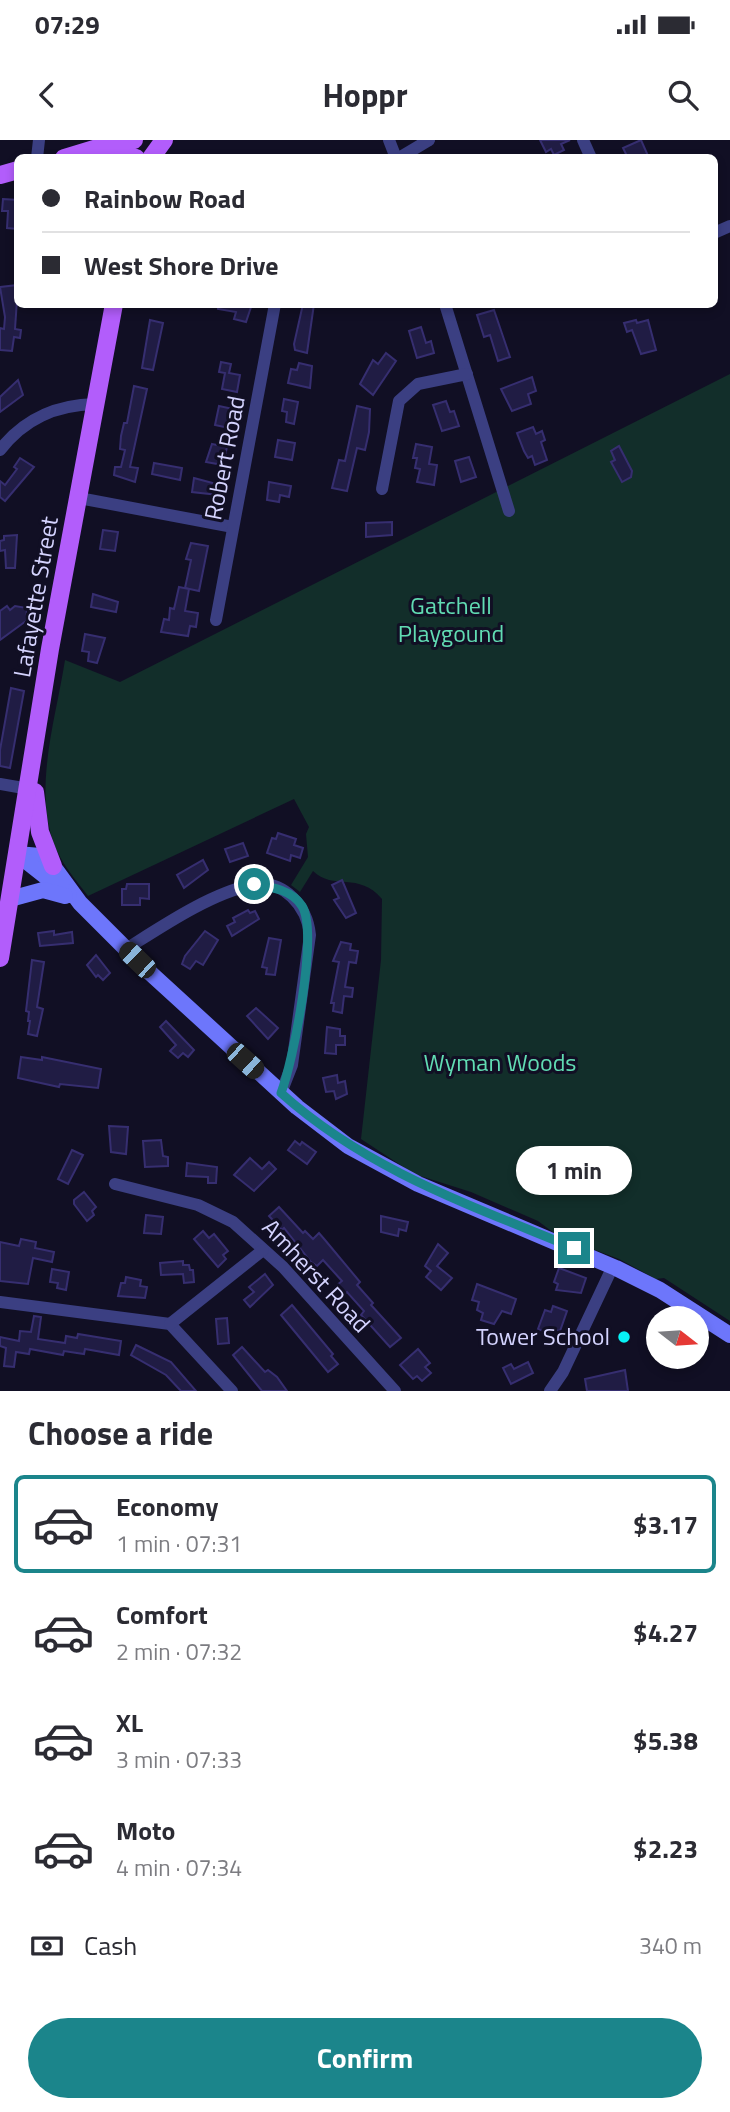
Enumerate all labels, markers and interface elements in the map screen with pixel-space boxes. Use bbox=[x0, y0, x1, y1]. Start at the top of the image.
text: 07:29 bbox=[35, 5, 100, 44]
text: Hoppr bbox=[322, 71, 408, 119]
icon: back bbox=[28, 76, 66, 114]
icon: search bbox=[664, 76, 702, 114]
text: Rainbow Road bbox=[84, 179, 245, 218]
text: West Shore Drive bbox=[84, 246, 278, 285]
street label: Robert Road bbox=[194, 393, 254, 523]
street label: Lafayette Street bbox=[3, 513, 67, 680]
park label: Gatchell Playgound bbox=[398, 587, 504, 651]
route start bbox=[238, 868, 270, 900]
car bbox=[115, 938, 160, 982]
car bbox=[223, 1039, 268, 1083]
park label: Wyman Woods bbox=[423, 1044, 577, 1080]
callout: 1 min bbox=[516, 1146, 632, 1196]
text: 1 min bbox=[546, 1153, 602, 1188]
street label: Amherst Road bbox=[254, 1210, 379, 1340]
route end bbox=[558, 1232, 590, 1264]
north arrow bbox=[646, 1306, 709, 1368]
map controls bbox=[646, 1306, 709, 1369]
place label: Tower School bbox=[476, 1318, 610, 1354]
marker: Tower School bbox=[616, 1329, 632, 1345]
text: Choose a ride bbox=[28, 1409, 213, 1457]
text: Economy bbox=[116, 1487, 218, 1526]
icon: car bbox=[32, 1493, 95, 1556]
text: $3.17 bbox=[633, 1505, 698, 1544]
text: 1 min · 07:31 bbox=[116, 1526, 242, 1561]
text: Comfort bbox=[116, 1595, 208, 1634]
icon: car bbox=[32, 1601, 95, 1664]
text: $4.27 bbox=[633, 1613, 698, 1652]
text: 2 min · 07:32 bbox=[116, 1634, 242, 1669]
text: XL bbox=[116, 1703, 143, 1742]
icon: car bbox=[32, 1709, 95, 1772]
text: $5.38 bbox=[633, 1721, 698, 1760]
text: 3 min · 07:33 bbox=[116, 1742, 242, 1777]
text: Moto bbox=[116, 1811, 175, 1850]
icon: car bbox=[32, 1817, 95, 1880]
text: $2.23 bbox=[633, 1829, 698, 1868]
text: 4 min · 07:34 bbox=[116, 1850, 242, 1885]
text: Cash bbox=[84, 1926, 137, 1965]
icon: cash bbox=[28, 1927, 66, 1965]
text: 340 m bbox=[639, 1928, 702, 1963]
button: Confirm bbox=[28, 2018, 702, 2098]

